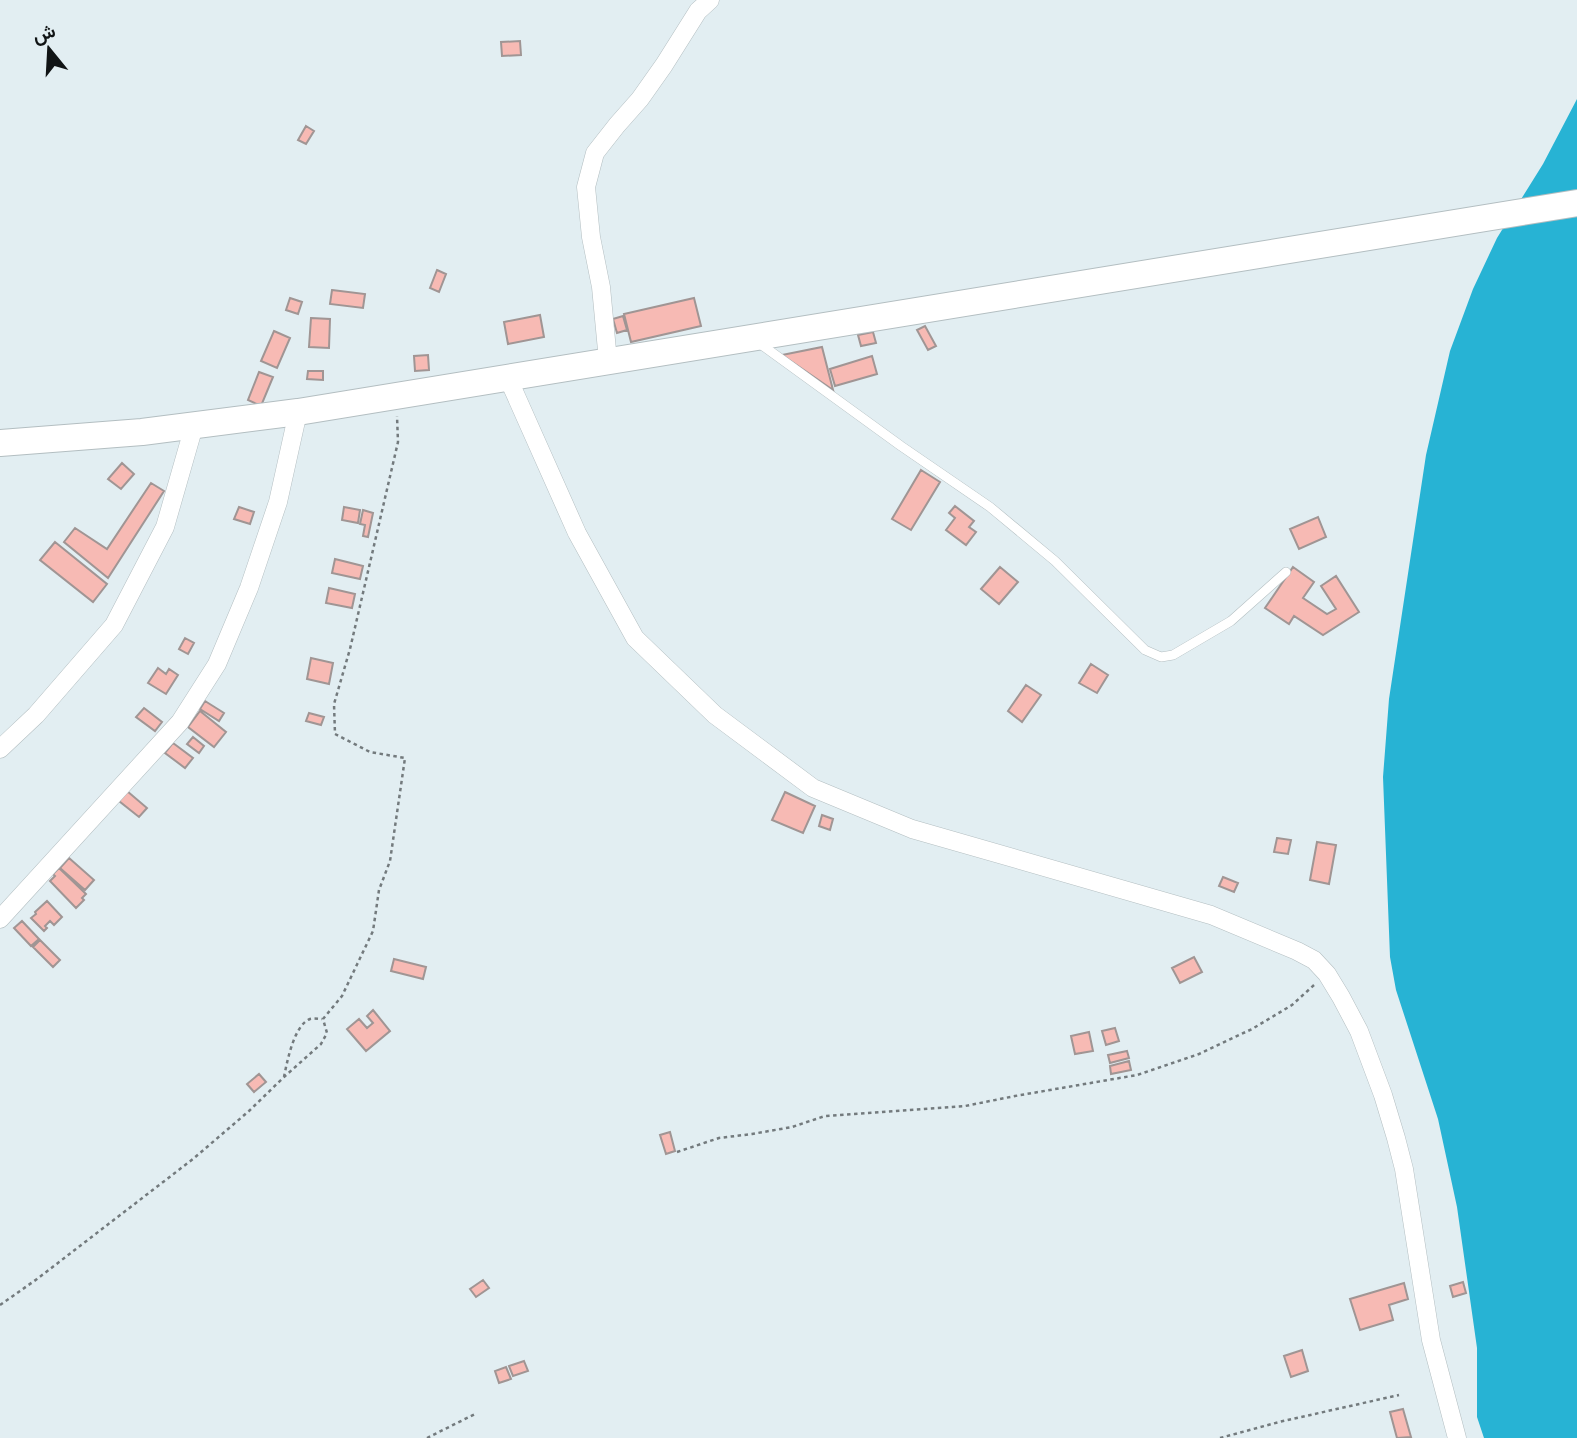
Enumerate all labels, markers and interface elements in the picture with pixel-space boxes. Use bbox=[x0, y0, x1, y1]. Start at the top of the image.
north arrow bbox=[14, 14, 84, 84]
text: ش bbox=[29, 18, 58, 48]

